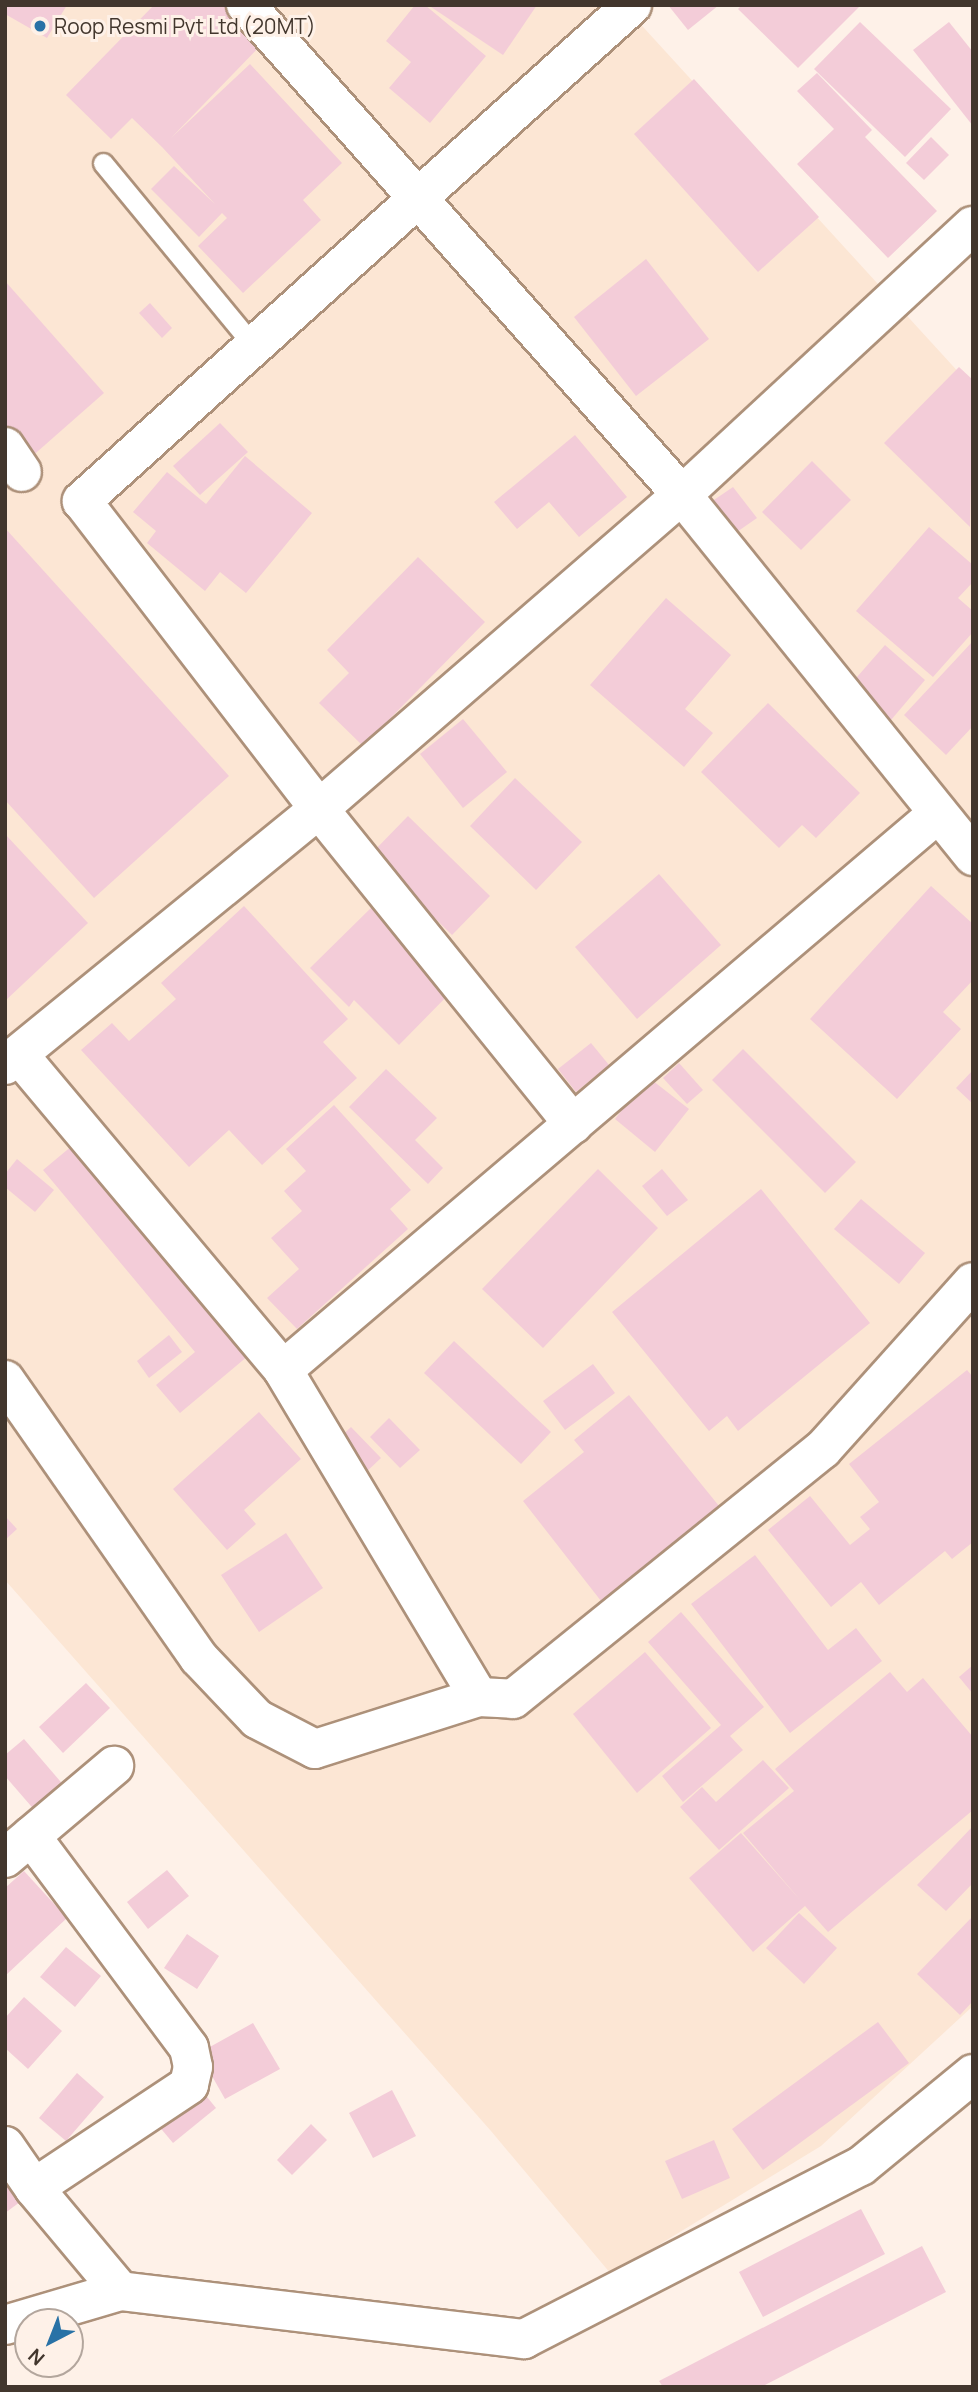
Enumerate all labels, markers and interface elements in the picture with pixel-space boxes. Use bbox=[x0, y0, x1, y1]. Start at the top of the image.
place label: Roop Resmi Pvt Ltd (20MT) bbox=[54, 13, 316, 39]
marker: Roop Resmi Pvt Ltd (20MT) bbox=[32, 18, 48, 34]
north arrow bbox=[14, 2308, 84, 2378]
text: N bbox=[23, 2343, 50, 2371]

